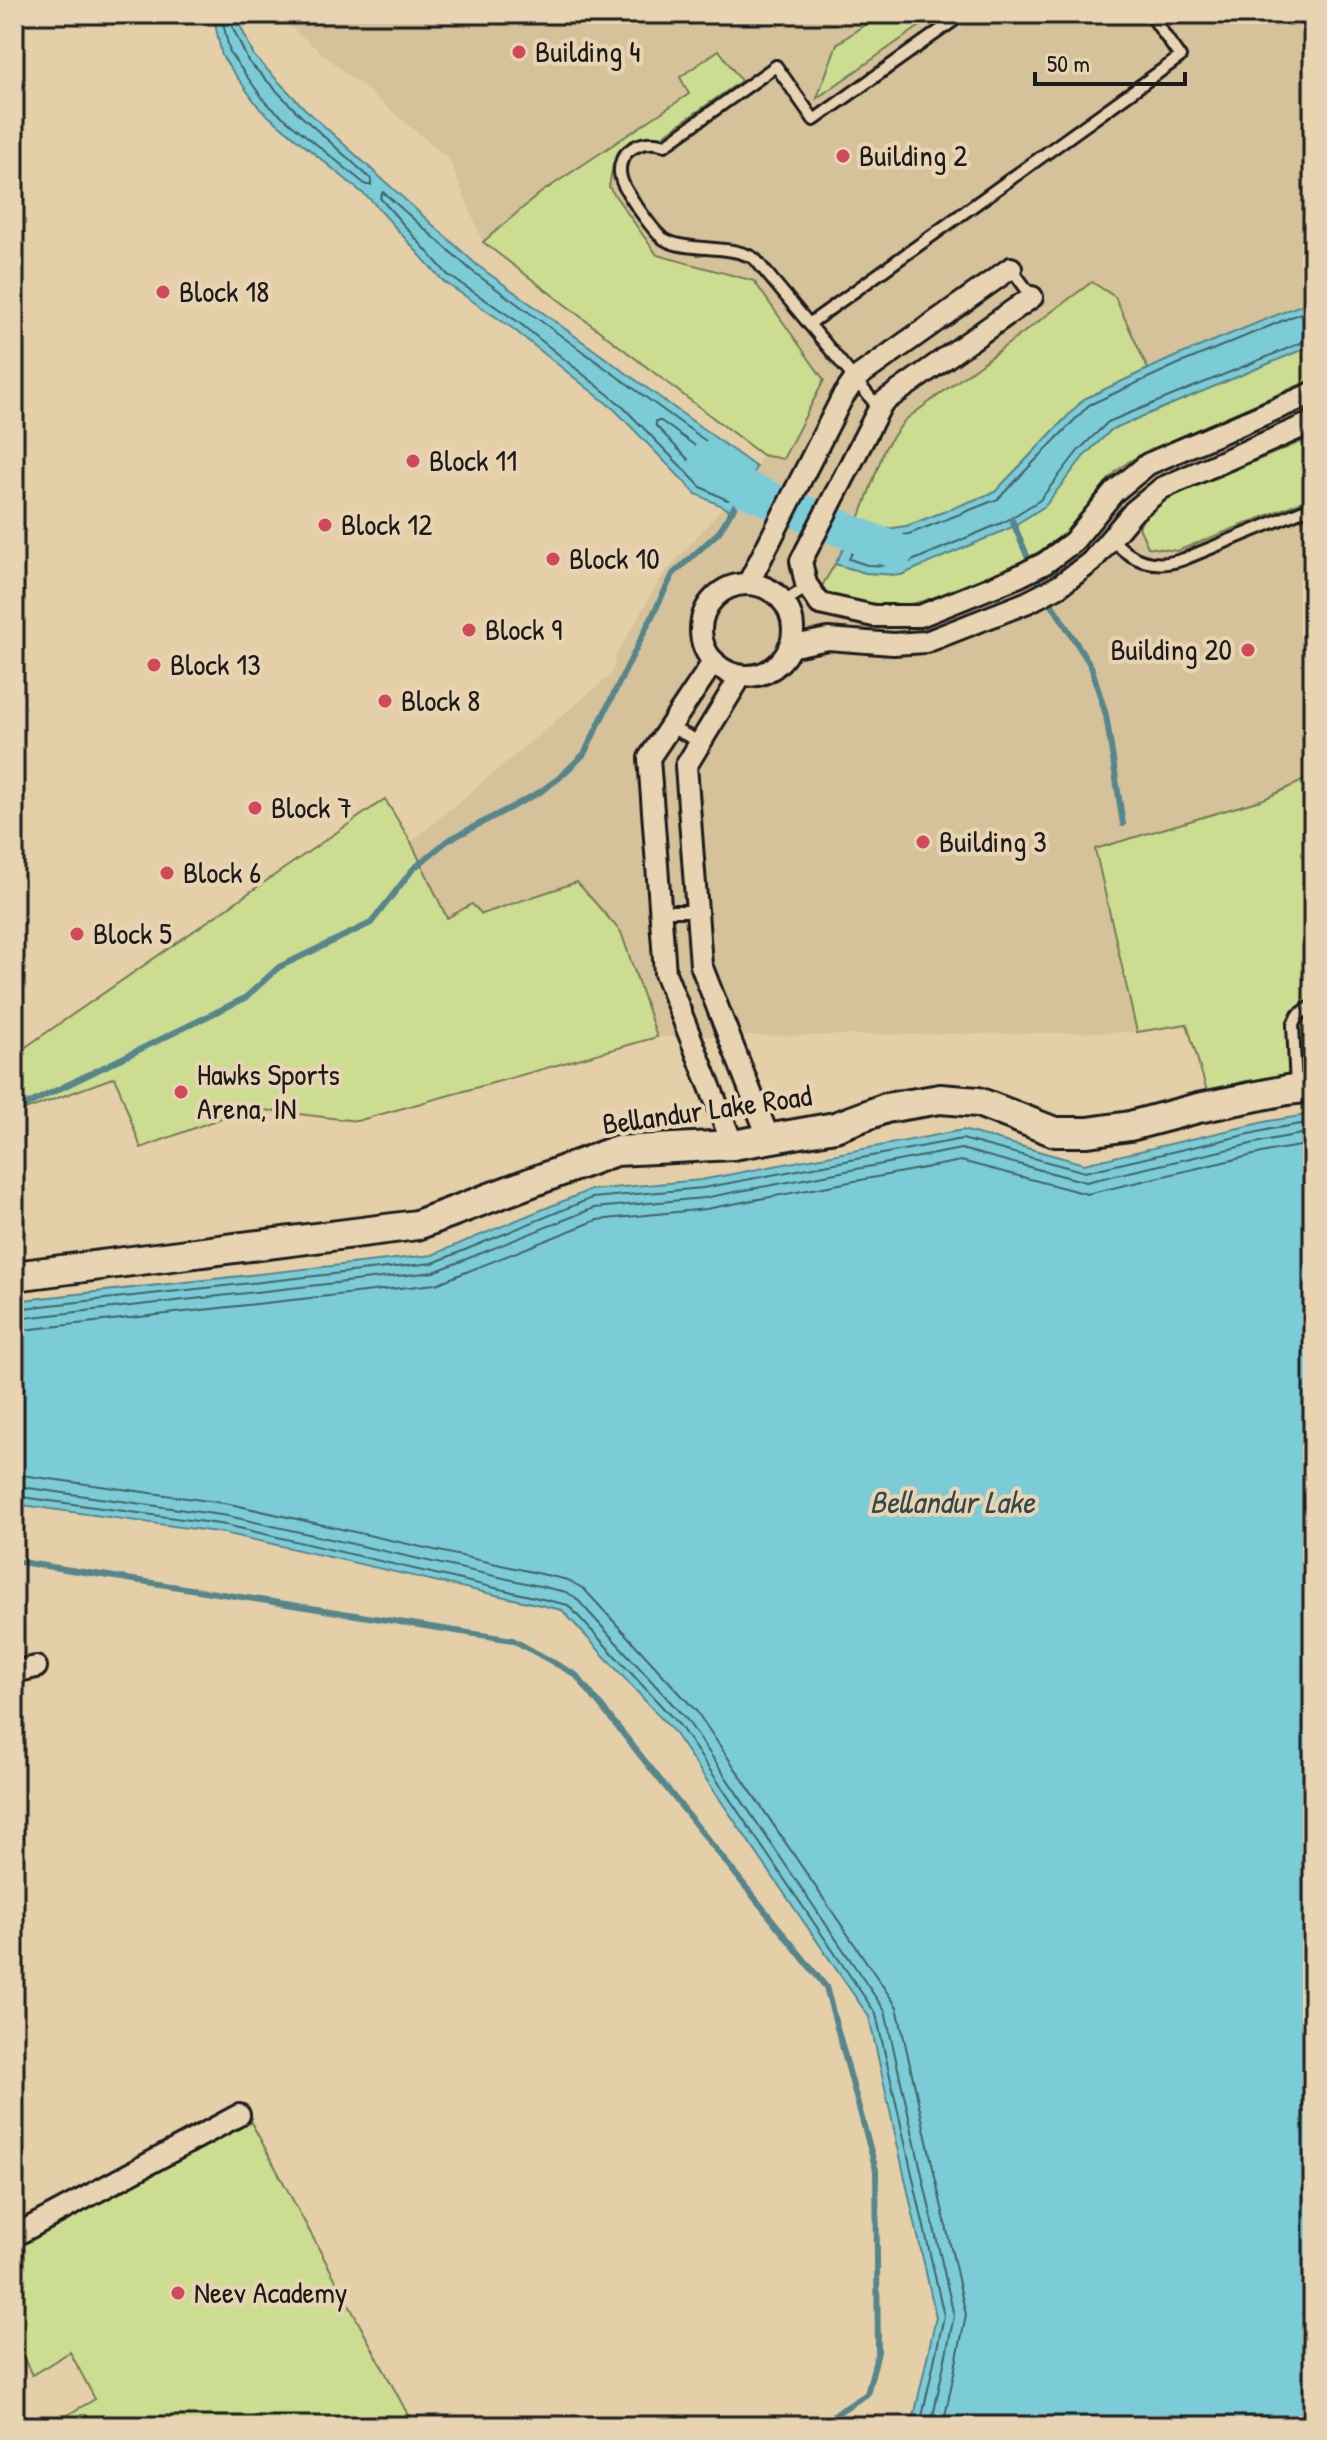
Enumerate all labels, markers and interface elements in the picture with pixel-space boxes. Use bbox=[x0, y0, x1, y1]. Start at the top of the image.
place label: Building 4 bbox=[535, 31, 640, 71]
scale bar bbox=[1035, 36, 1185, 86]
marker: Building 4 bbox=[510, 43, 528, 61]
text: 50 m bbox=[1047, 47, 1090, 79]
place label: Building 2 bbox=[859, 135, 967, 175]
marker: Building 2 bbox=[834, 147, 852, 165]
place label: Block 18 bbox=[179, 271, 269, 311]
marker: Block 18 bbox=[154, 283, 172, 301]
place label: Block 11 bbox=[429, 440, 517, 480]
marker: Block 11 bbox=[404, 452, 422, 470]
place label: Block 12 bbox=[341, 504, 432, 544]
marker: Block 12 bbox=[316, 516, 334, 534]
place label: Block 10 bbox=[569, 538, 660, 578]
marker: Block 10 bbox=[544, 550, 562, 568]
place label: Block 9 bbox=[485, 609, 562, 649]
marker: Block 9 bbox=[460, 621, 478, 639]
place label: Building 20 bbox=[1110, 629, 1232, 669]
marker: Building 20 bbox=[1239, 641, 1257, 659]
place label: Block 13 bbox=[170, 644, 261, 684]
marker: Block 13 bbox=[145, 656, 163, 674]
place label: Block 8 bbox=[401, 680, 480, 720]
marker: Block 8 bbox=[376, 692, 394, 710]
place label: Block 7 bbox=[271, 787, 352, 827]
marker: Block 7 bbox=[246, 799, 264, 817]
place label: Building 3 bbox=[939, 821, 1047, 861]
marker: Building 3 bbox=[914, 833, 932, 851]
place label: Block 6 bbox=[183, 852, 261, 892]
marker: Block 6 bbox=[158, 864, 176, 882]
place label: Block 5 bbox=[93, 913, 172, 953]
marker: Block 5 bbox=[68, 925, 86, 943]
place label: Hawks Sports Arena, IN bbox=[197, 1054, 340, 1128]
street label: Bellandur Lake Road bbox=[600, 1074, 814, 1143]
marker: Hawks Sports Arena, IN bbox=[172, 1083, 190, 1101]
water label: Bellandur Lake bbox=[869, 1480, 1036, 1523]
place label: Neev Academy bbox=[194, 2272, 348, 2312]
marker: Neev Academy bbox=[169, 2284, 187, 2302]

